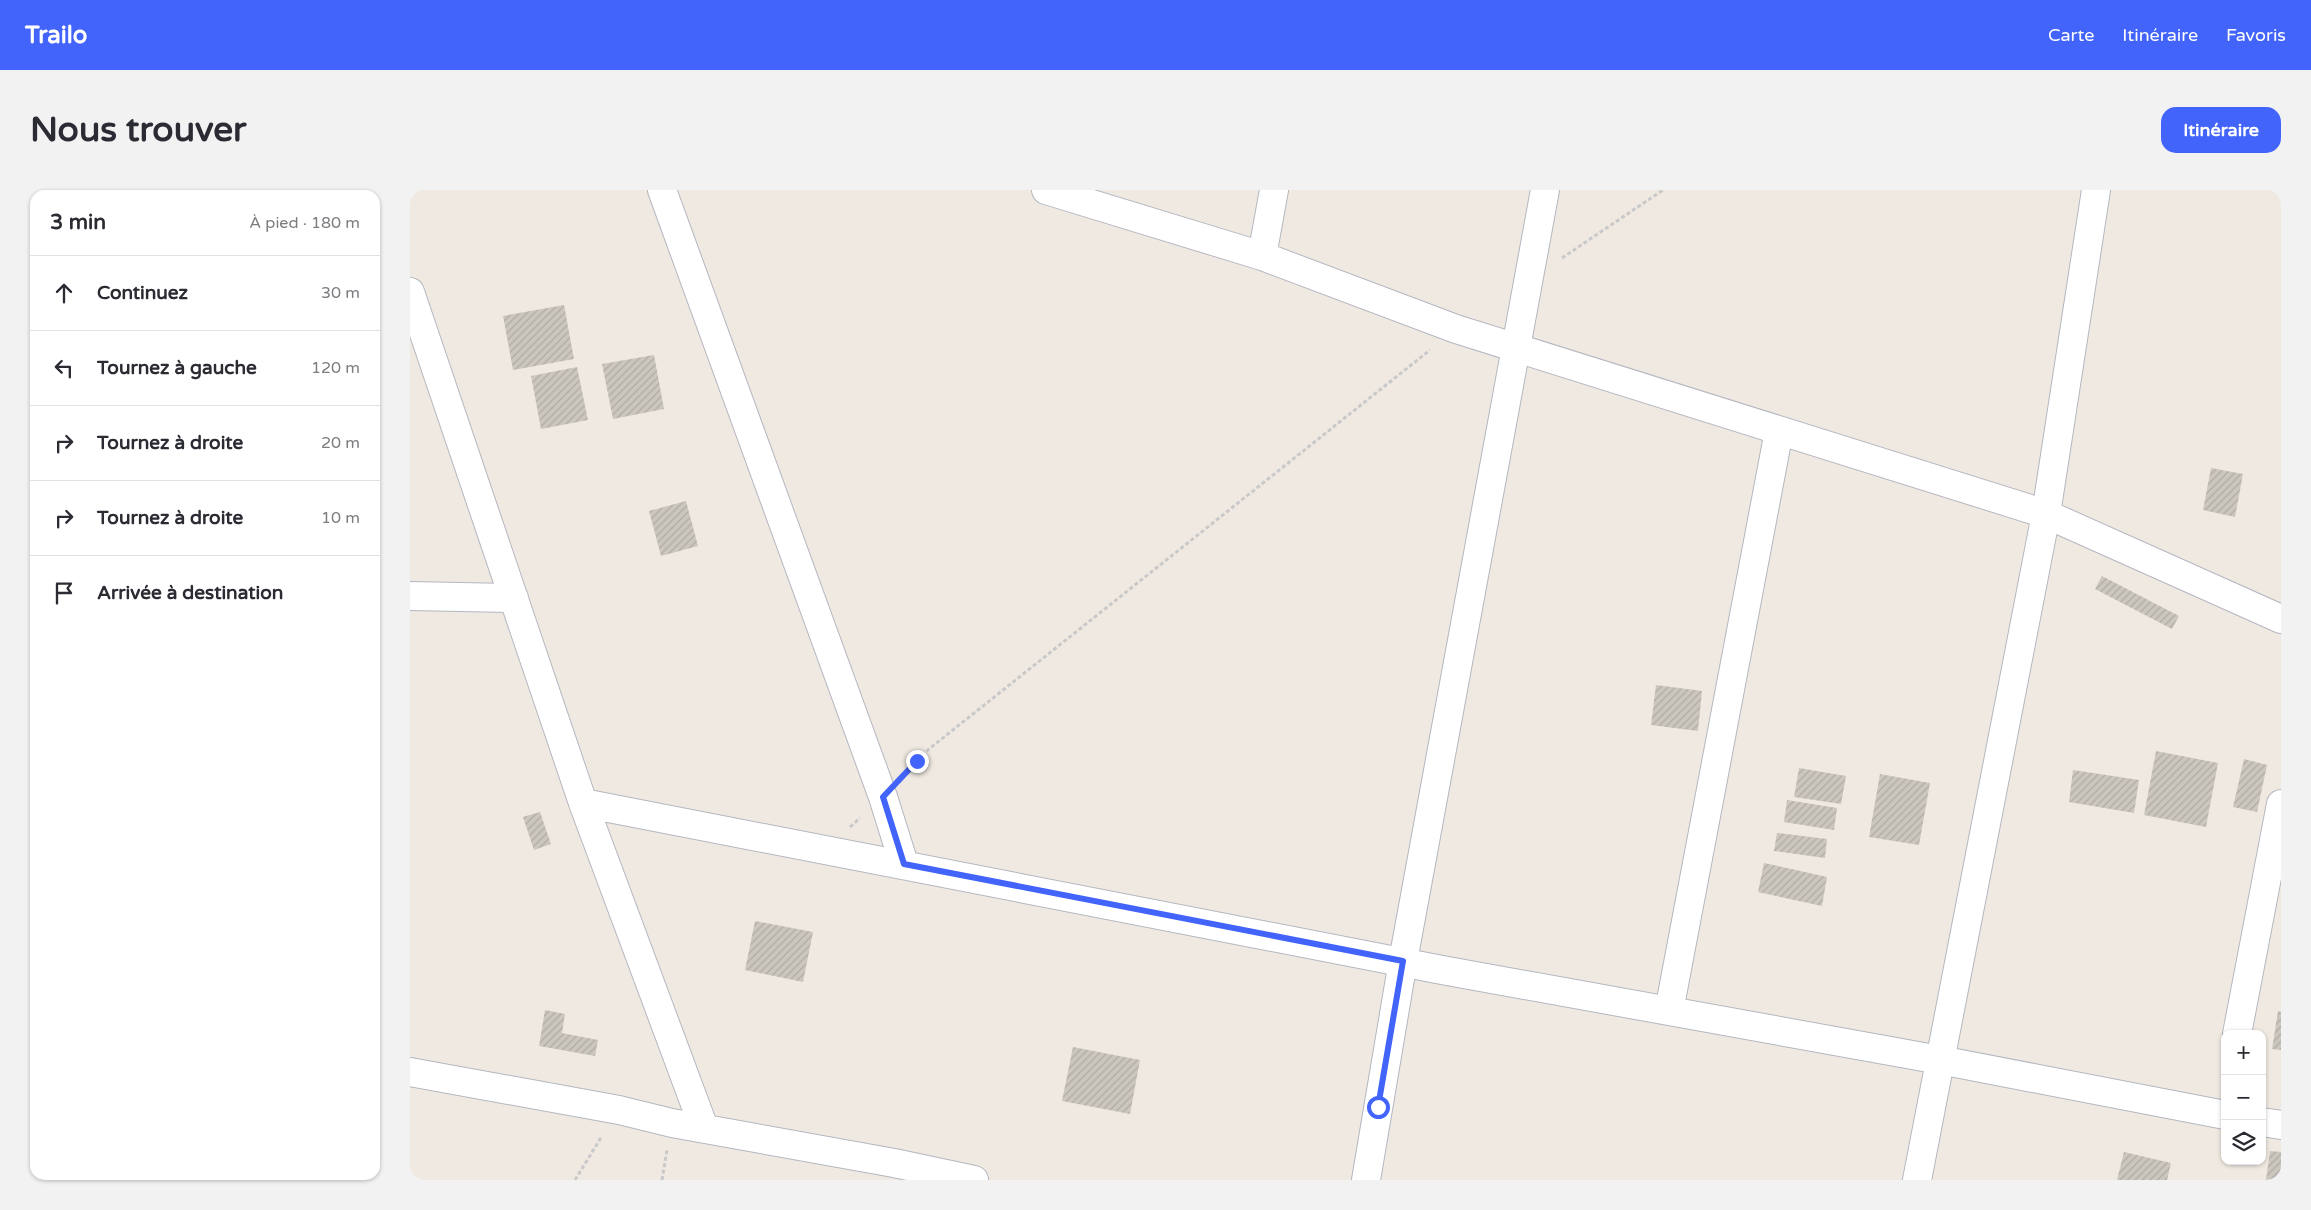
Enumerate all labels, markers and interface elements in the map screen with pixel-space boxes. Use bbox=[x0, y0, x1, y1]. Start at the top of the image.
text: Trailo bbox=[25, 21, 87, 50]
text: Carte bbox=[2048, 24, 2094, 46]
text: Itinéraire bbox=[2122, 24, 2198, 46]
text: Favoris bbox=[2226, 24, 2286, 46]
button: Itinéraire bbox=[2161, 107, 2281, 153]
text: Nous trouver bbox=[30, 109, 246, 151]
text: 3 min bbox=[50, 210, 106, 235]
text: À pied · 180 m bbox=[249, 213, 360, 233]
icon: ahead bbox=[50, 279, 78, 307]
text: Continuez bbox=[97, 282, 188, 304]
text: 30 m bbox=[321, 283, 360, 303]
icon: left bbox=[50, 354, 78, 382]
text: Tournez à gauche bbox=[97, 357, 257, 379]
text: 120 m bbox=[311, 358, 360, 378]
icon: right bbox=[50, 429, 78, 457]
text: Tournez à droite bbox=[97, 432, 243, 454]
text: 20 m bbox=[321, 433, 360, 453]
icon: right bbox=[50, 504, 78, 532]
text: Tournez à droite bbox=[97, 507, 243, 529]
text: 10 m bbox=[321, 508, 360, 528]
icon: arrive bbox=[50, 579, 78, 607]
text: Arrivée à destination bbox=[97, 582, 283, 604]
route end bbox=[906, 750, 929, 773]
map controls bbox=[2221, 1030, 2266, 1165]
button: + bbox=[2221, 1030, 2266, 1075]
button: − bbox=[2221, 1075, 2266, 1120]
route start bbox=[1367, 1096, 1390, 1119]
button: layers bbox=[2221, 1120, 2266, 1165]

